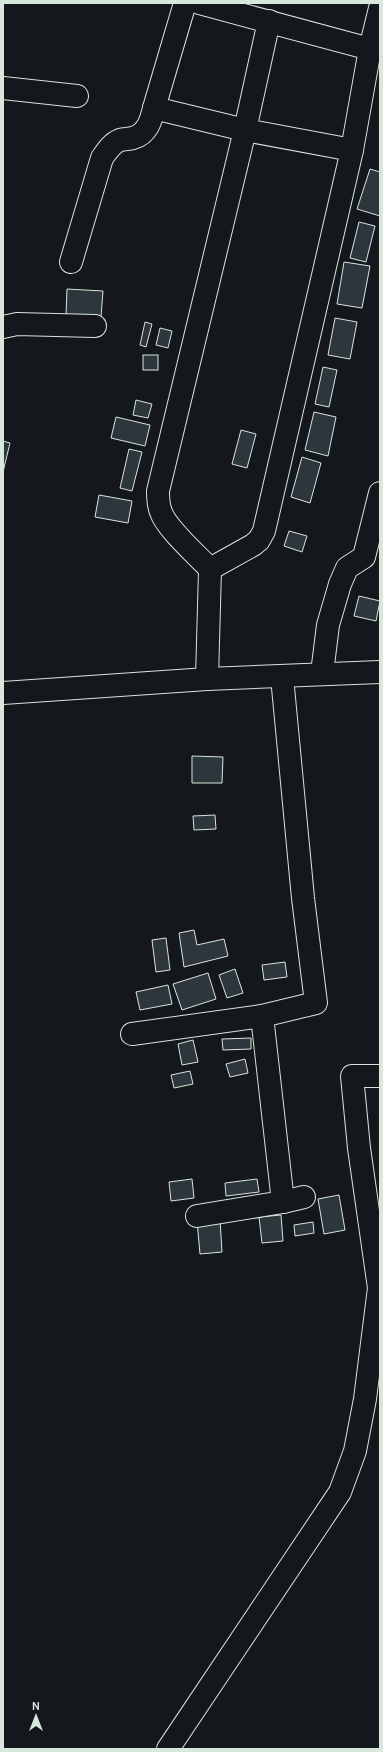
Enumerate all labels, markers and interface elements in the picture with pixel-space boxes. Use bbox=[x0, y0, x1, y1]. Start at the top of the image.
north arrow bbox=[16, 1696, 56, 1736]
text: N bbox=[32, 1699, 40, 1713]

